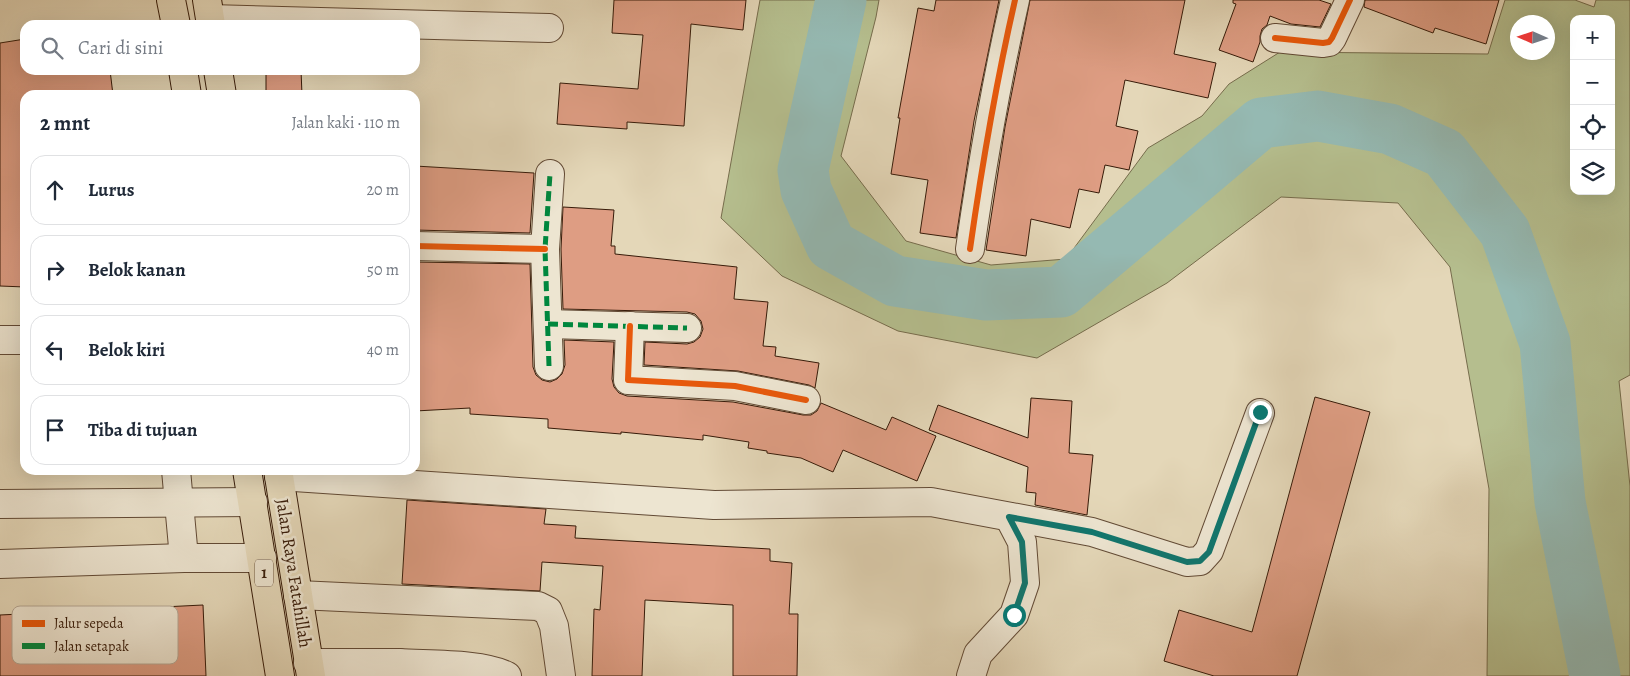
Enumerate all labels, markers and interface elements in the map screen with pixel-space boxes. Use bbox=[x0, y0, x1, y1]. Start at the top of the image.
north arrow bbox=[1510, 15, 1555, 60]
map controls bbox=[1570, 15, 1615, 195]
button: + bbox=[1570, 15, 1615, 60]
search box bbox=[20, 20, 420, 75]
icon: search bbox=[38, 34, 66, 62]
text: Cari di sini bbox=[78, 35, 163, 61]
button: − bbox=[1570, 60, 1615, 105]
button: locate bbox=[1570, 105, 1615, 150]
text: 2 mnt bbox=[40, 109, 90, 137]
text: Jalan kaki · 110 m bbox=[291, 112, 400, 134]
button: layers bbox=[1570, 150, 1615, 195]
icon: ahead bbox=[41, 176, 69, 204]
text: Lurus bbox=[88, 177, 134, 203]
text: 20 m bbox=[366, 179, 399, 201]
icon: right bbox=[41, 256, 69, 284]
text: Belok kanan bbox=[88, 257, 186, 283]
text: 50 m bbox=[367, 259, 399, 281]
icon: left bbox=[41, 336, 69, 364]
text: Belok kiri bbox=[88, 337, 165, 363]
text: 40 m bbox=[367, 339, 399, 361]
route end bbox=[1249, 401, 1272, 424]
icon: arrive bbox=[41, 416, 69, 444]
text: Tiba di tujuan bbox=[88, 417, 197, 443]
street label: Jalan Raya Fatahillah bbox=[270, 497, 318, 650]
road number: 1 bbox=[255, 560, 273, 586]
route start bbox=[1003, 604, 1026, 627]
legend bbox=[12, 606, 178, 664]
text: Jalur sepeda bbox=[54, 614, 124, 633]
text: Jalan setapak bbox=[54, 637, 129, 656]

